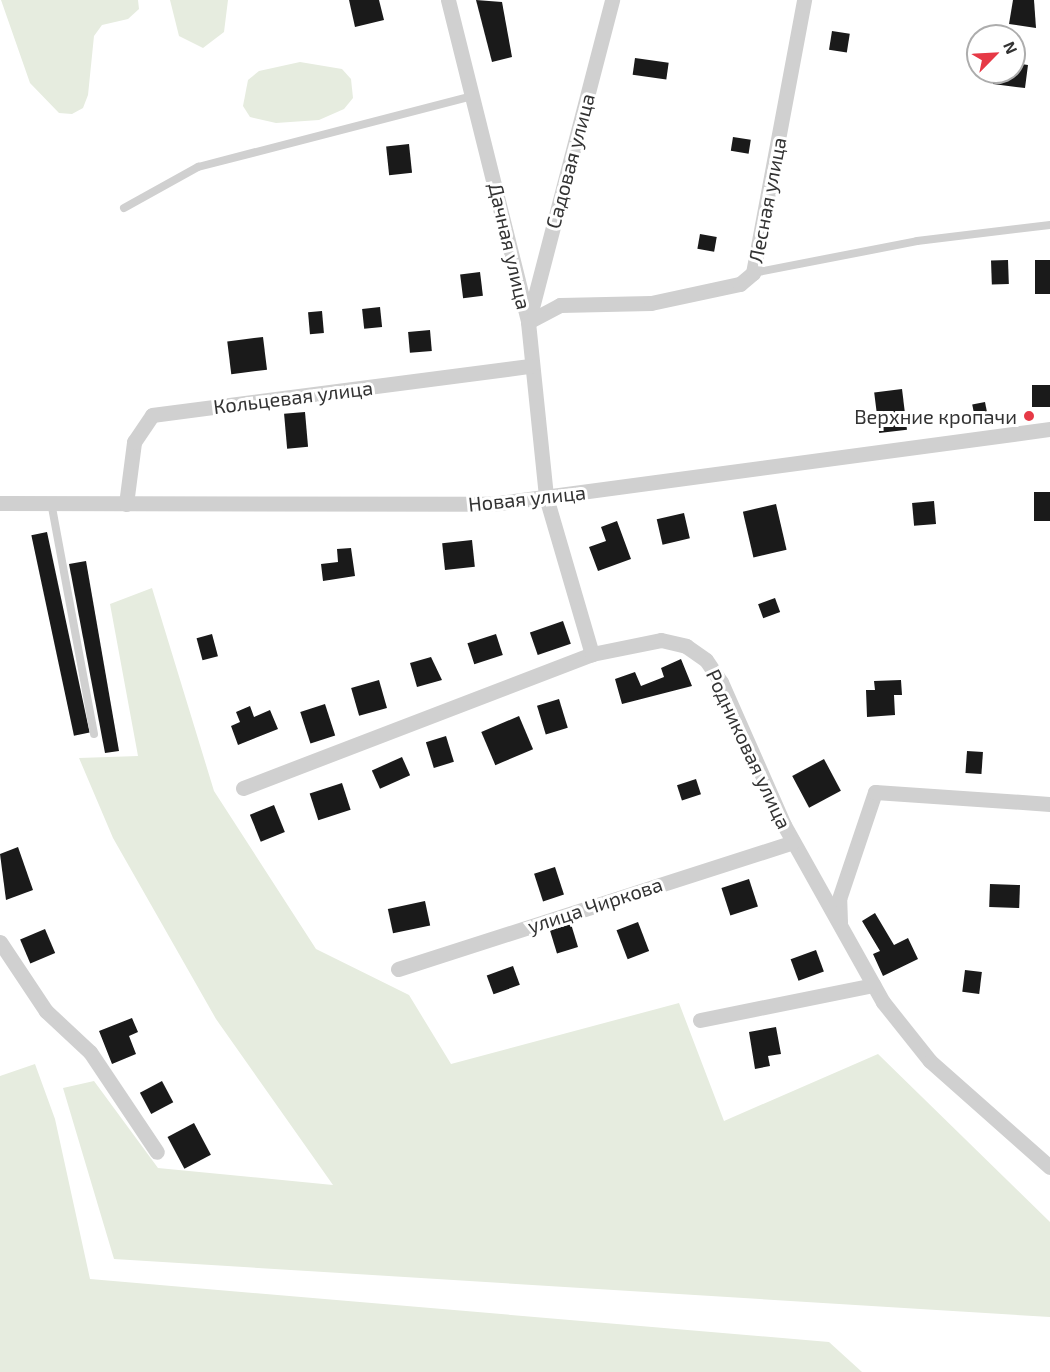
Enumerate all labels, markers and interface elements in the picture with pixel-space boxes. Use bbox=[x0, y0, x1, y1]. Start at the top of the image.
north arrow bbox=[966, 24, 1026, 84]
text: N bbox=[1000, 38, 1022, 56]
street label: Садовая улица bbox=[540, 91, 600, 231]
street label: Лесная улица bbox=[743, 135, 791, 265]
street label: Дачная улица bbox=[484, 180, 536, 312]
street label: Кольцевая улица bbox=[212, 375, 374, 419]
place label: Верхние кропачи bbox=[854, 404, 1017, 428]
marker: Верхние кропачи bbox=[1022, 409, 1036, 423]
street label: Новая улица bbox=[467, 480, 587, 516]
street label: Родниковая улица bbox=[701, 665, 797, 833]
street label: улица Чиркова bbox=[525, 872, 665, 938]

